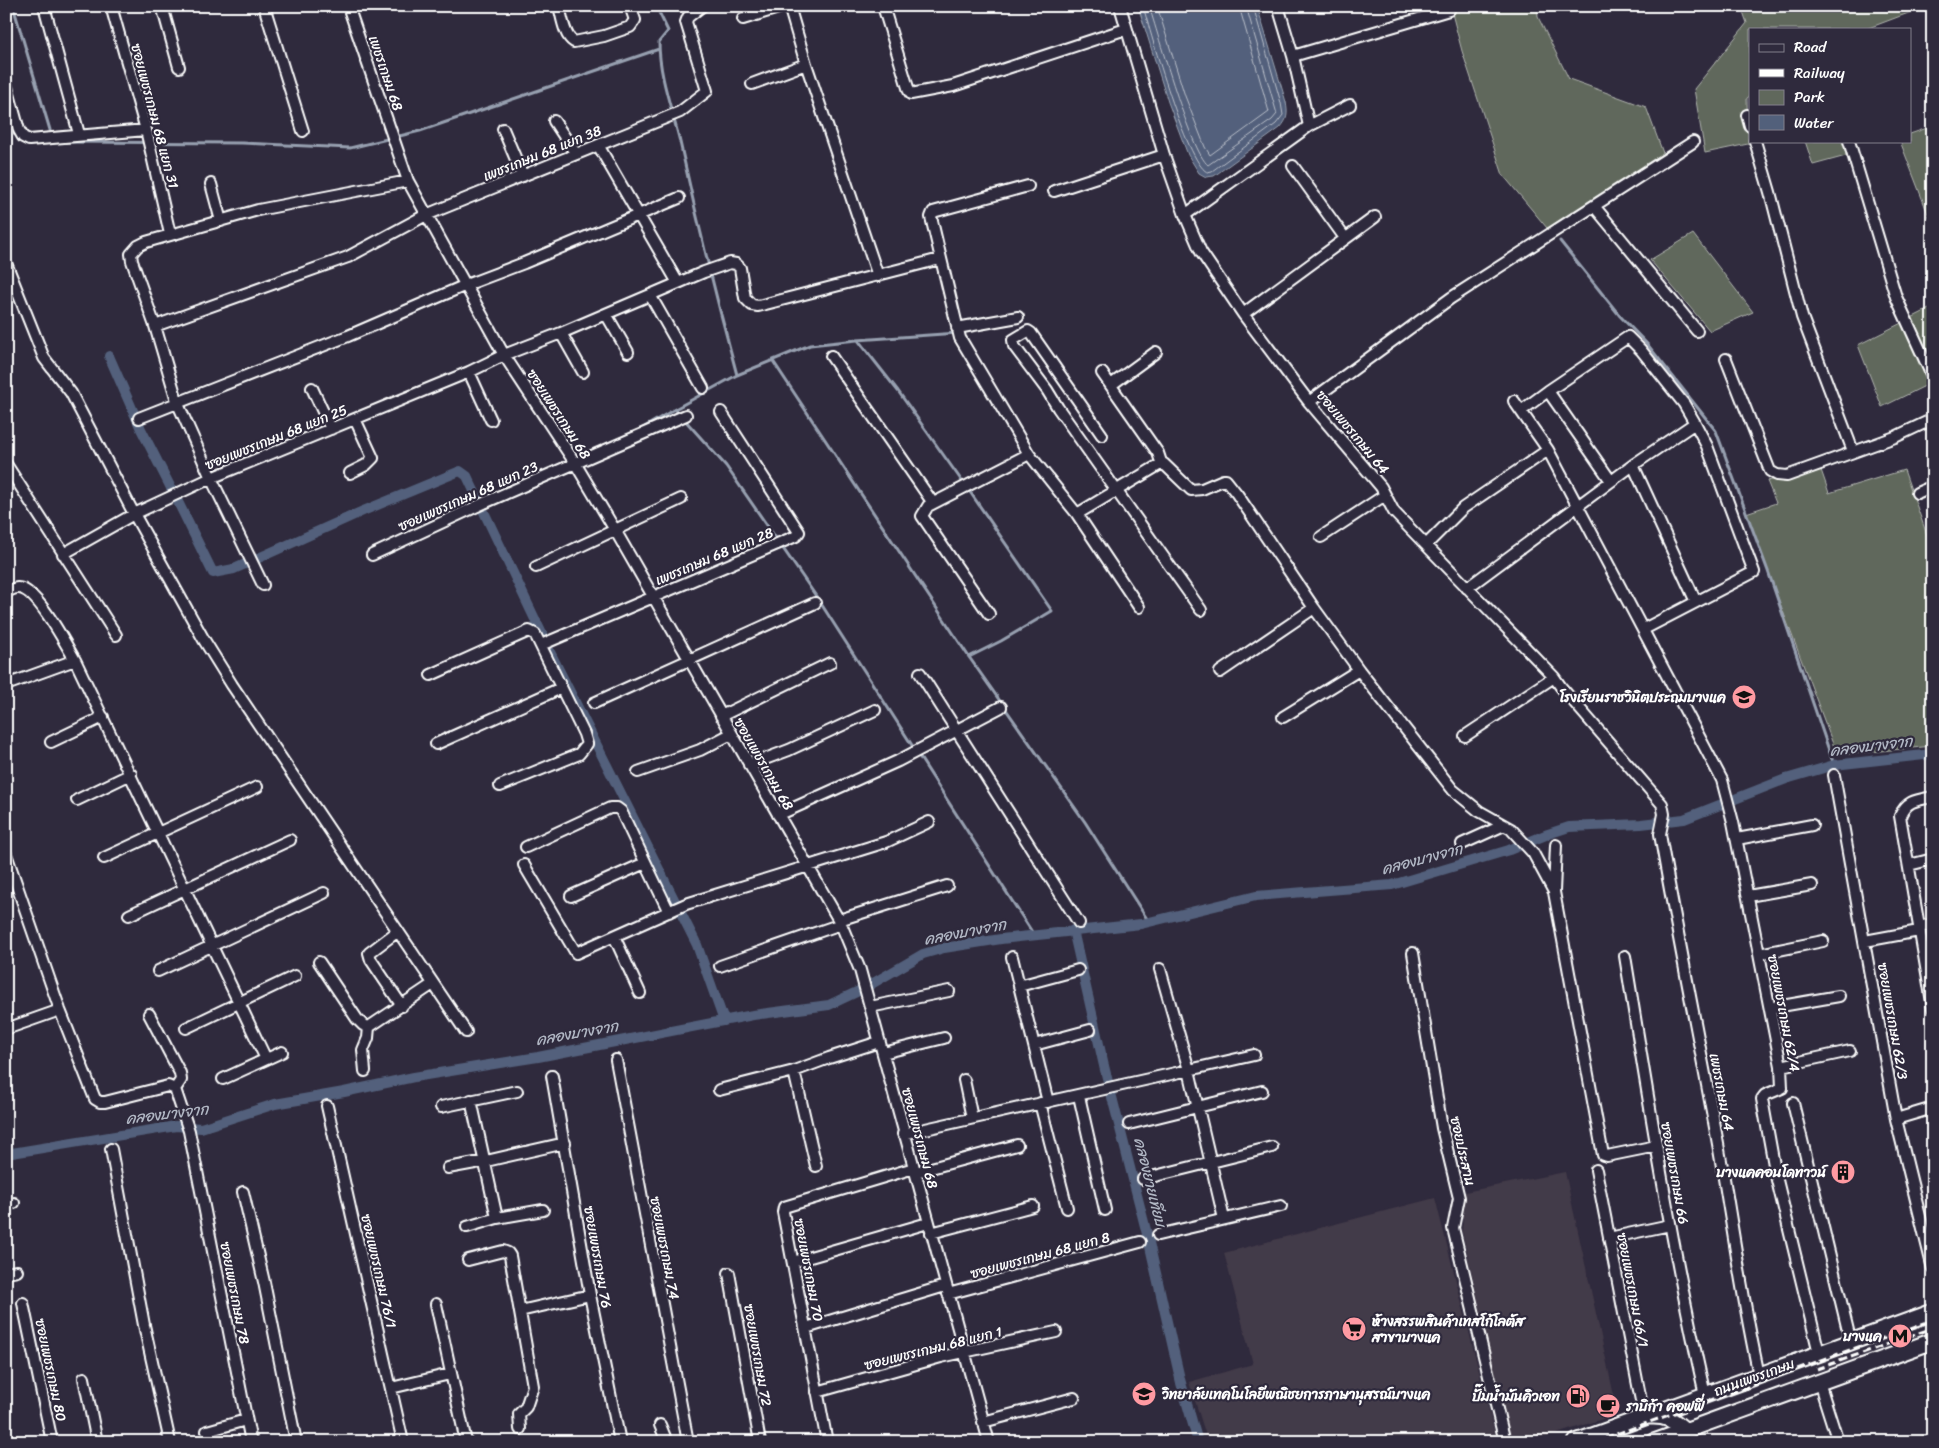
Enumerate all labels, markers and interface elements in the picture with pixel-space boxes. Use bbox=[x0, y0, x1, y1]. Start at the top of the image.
legend bbox=[1749, 28, 1912, 142]
street label: เพชรเกษม 68 bbox=[361, 32, 410, 115]
text: Road bbox=[1794, 34, 1827, 60]
street label: ซอยเพชรเกษม 68 แยก 31 bbox=[123, 41, 186, 191]
text: Railway bbox=[1794, 60, 1845, 86]
text: Park bbox=[1794, 84, 1825, 110]
text: Water bbox=[1794, 110, 1834, 136]
street label: เพชรเกษม 68 แยก 38 bbox=[479, 118, 606, 189]
street label: ซอยเพชรเกษม 68 bbox=[520, 364, 598, 465]
street label: ซอยเพชรเกษม 64 bbox=[1310, 384, 1396, 480]
street label: ซอยเพชรเกษม 68 แยก 25 bbox=[201, 397, 352, 478]
street label: ซอยเพชรเกษม 68 แยก 23 bbox=[394, 454, 543, 539]
street label: เพชรเกษม 68 แยก 28 bbox=[651, 520, 778, 593]
school or university icon: โรงเรียนราชวินิตประถมบางแค bbox=[1731, 684, 1757, 710]
place label: โรงเรียนราชวินิตประถมบางแค bbox=[1560, 685, 1726, 710]
street label: ซอยเพชรเกษม 68 bbox=[727, 713, 801, 816]
water label: คลองบางจาก bbox=[1828, 728, 1915, 764]
water label: คลองบางจาก bbox=[1379, 835, 1467, 882]
water label: คลองบางจาก bbox=[922, 911, 1009, 953]
street label: ซอยเพชรเกษม 62/4 bbox=[1760, 952, 1807, 1074]
street label: ซอยเพชรเกษม 62/3 bbox=[1870, 961, 1915, 1082]
water label: คลองบางจาก bbox=[534, 1013, 621, 1053]
street label: เพชรเกษม 64 bbox=[1702, 1051, 1741, 1133]
street label: ซอยเพชรเกษม 68 bbox=[894, 1085, 945, 1192]
water label: คลองบางจาก bbox=[124, 1096, 211, 1132]
street label: ซอยประสาน bbox=[1442, 1114, 1483, 1188]
street label: ซอยเพชรเกษม 66 bbox=[1653, 1120, 1696, 1226]
water label: คลองยายเทียบ bbox=[1126, 1135, 1174, 1232]
building icon: บางแคคอนโดทาวน์ bbox=[1830, 1159, 1856, 1185]
place label: บางแคคอนโดทาวน์ bbox=[1715, 1160, 1829, 1185]
street label: ซอยเพชรเกษม 74 bbox=[642, 1195, 687, 1302]
street label: ซอยเพชรเกษม 76 bbox=[576, 1204, 619, 1310]
street label: ซอยเพชรเกษม 76/1 bbox=[353, 1212, 404, 1331]
street label: ซอยเพชรเกษม 70 bbox=[786, 1217, 831, 1324]
street label: ซอยเพชรเกษม 68 แยก 8 bbox=[967, 1225, 1113, 1286]
street label: ซอยเพชรเกษม 66/1 bbox=[1609, 1231, 1656, 1350]
street label: ซอยเพชรเกษม 78 bbox=[212, 1240, 257, 1347]
street label: ซอยเพชรเกษม 72 bbox=[736, 1302, 779, 1408]
place label: ห้างสรรพสินค้าเทสโก้โลตัส สาขาบางแค bbox=[1371, 1309, 1527, 1350]
street label: ซอยเพชรเกษม 80 bbox=[27, 1316, 74, 1424]
supermarket icon: ห้างสรรพสินค้าเทสโก้โลตัส สาขาบางแค bbox=[1341, 1316, 1367, 1342]
street label: ซอยเพชรเกษม 68 แยก 1 bbox=[862, 1319, 1005, 1378]
metro station icon: บางแค bbox=[1887, 1323, 1913, 1349]
place label: บางแค bbox=[1842, 1324, 1882, 1349]
street label: ถนนเพชรเกษม bbox=[1710, 1351, 1798, 1404]
school or university icon: วิทยาลัยเทคโนโลยีพณิชยการภาษานุสรณ์บางแค bbox=[1131, 1381, 1157, 1407]
place label: วิทยาลัยเทคโนโลยีพณิชยการภาษานุสรณ์บางแค bbox=[1162, 1382, 1431, 1407]
place label: ปั๊มน้ำมันคิวเอท bbox=[1471, 1383, 1560, 1409]
fuel station icon: ปั๊มน้ำมันคิวเอท bbox=[1565, 1383, 1591, 1409]
cafe icon: ราบิก้า คอฟฟี่ bbox=[1595, 1393, 1621, 1419]
place label: ราบิก้า คอฟฟี่ bbox=[1625, 1393, 1705, 1419]

